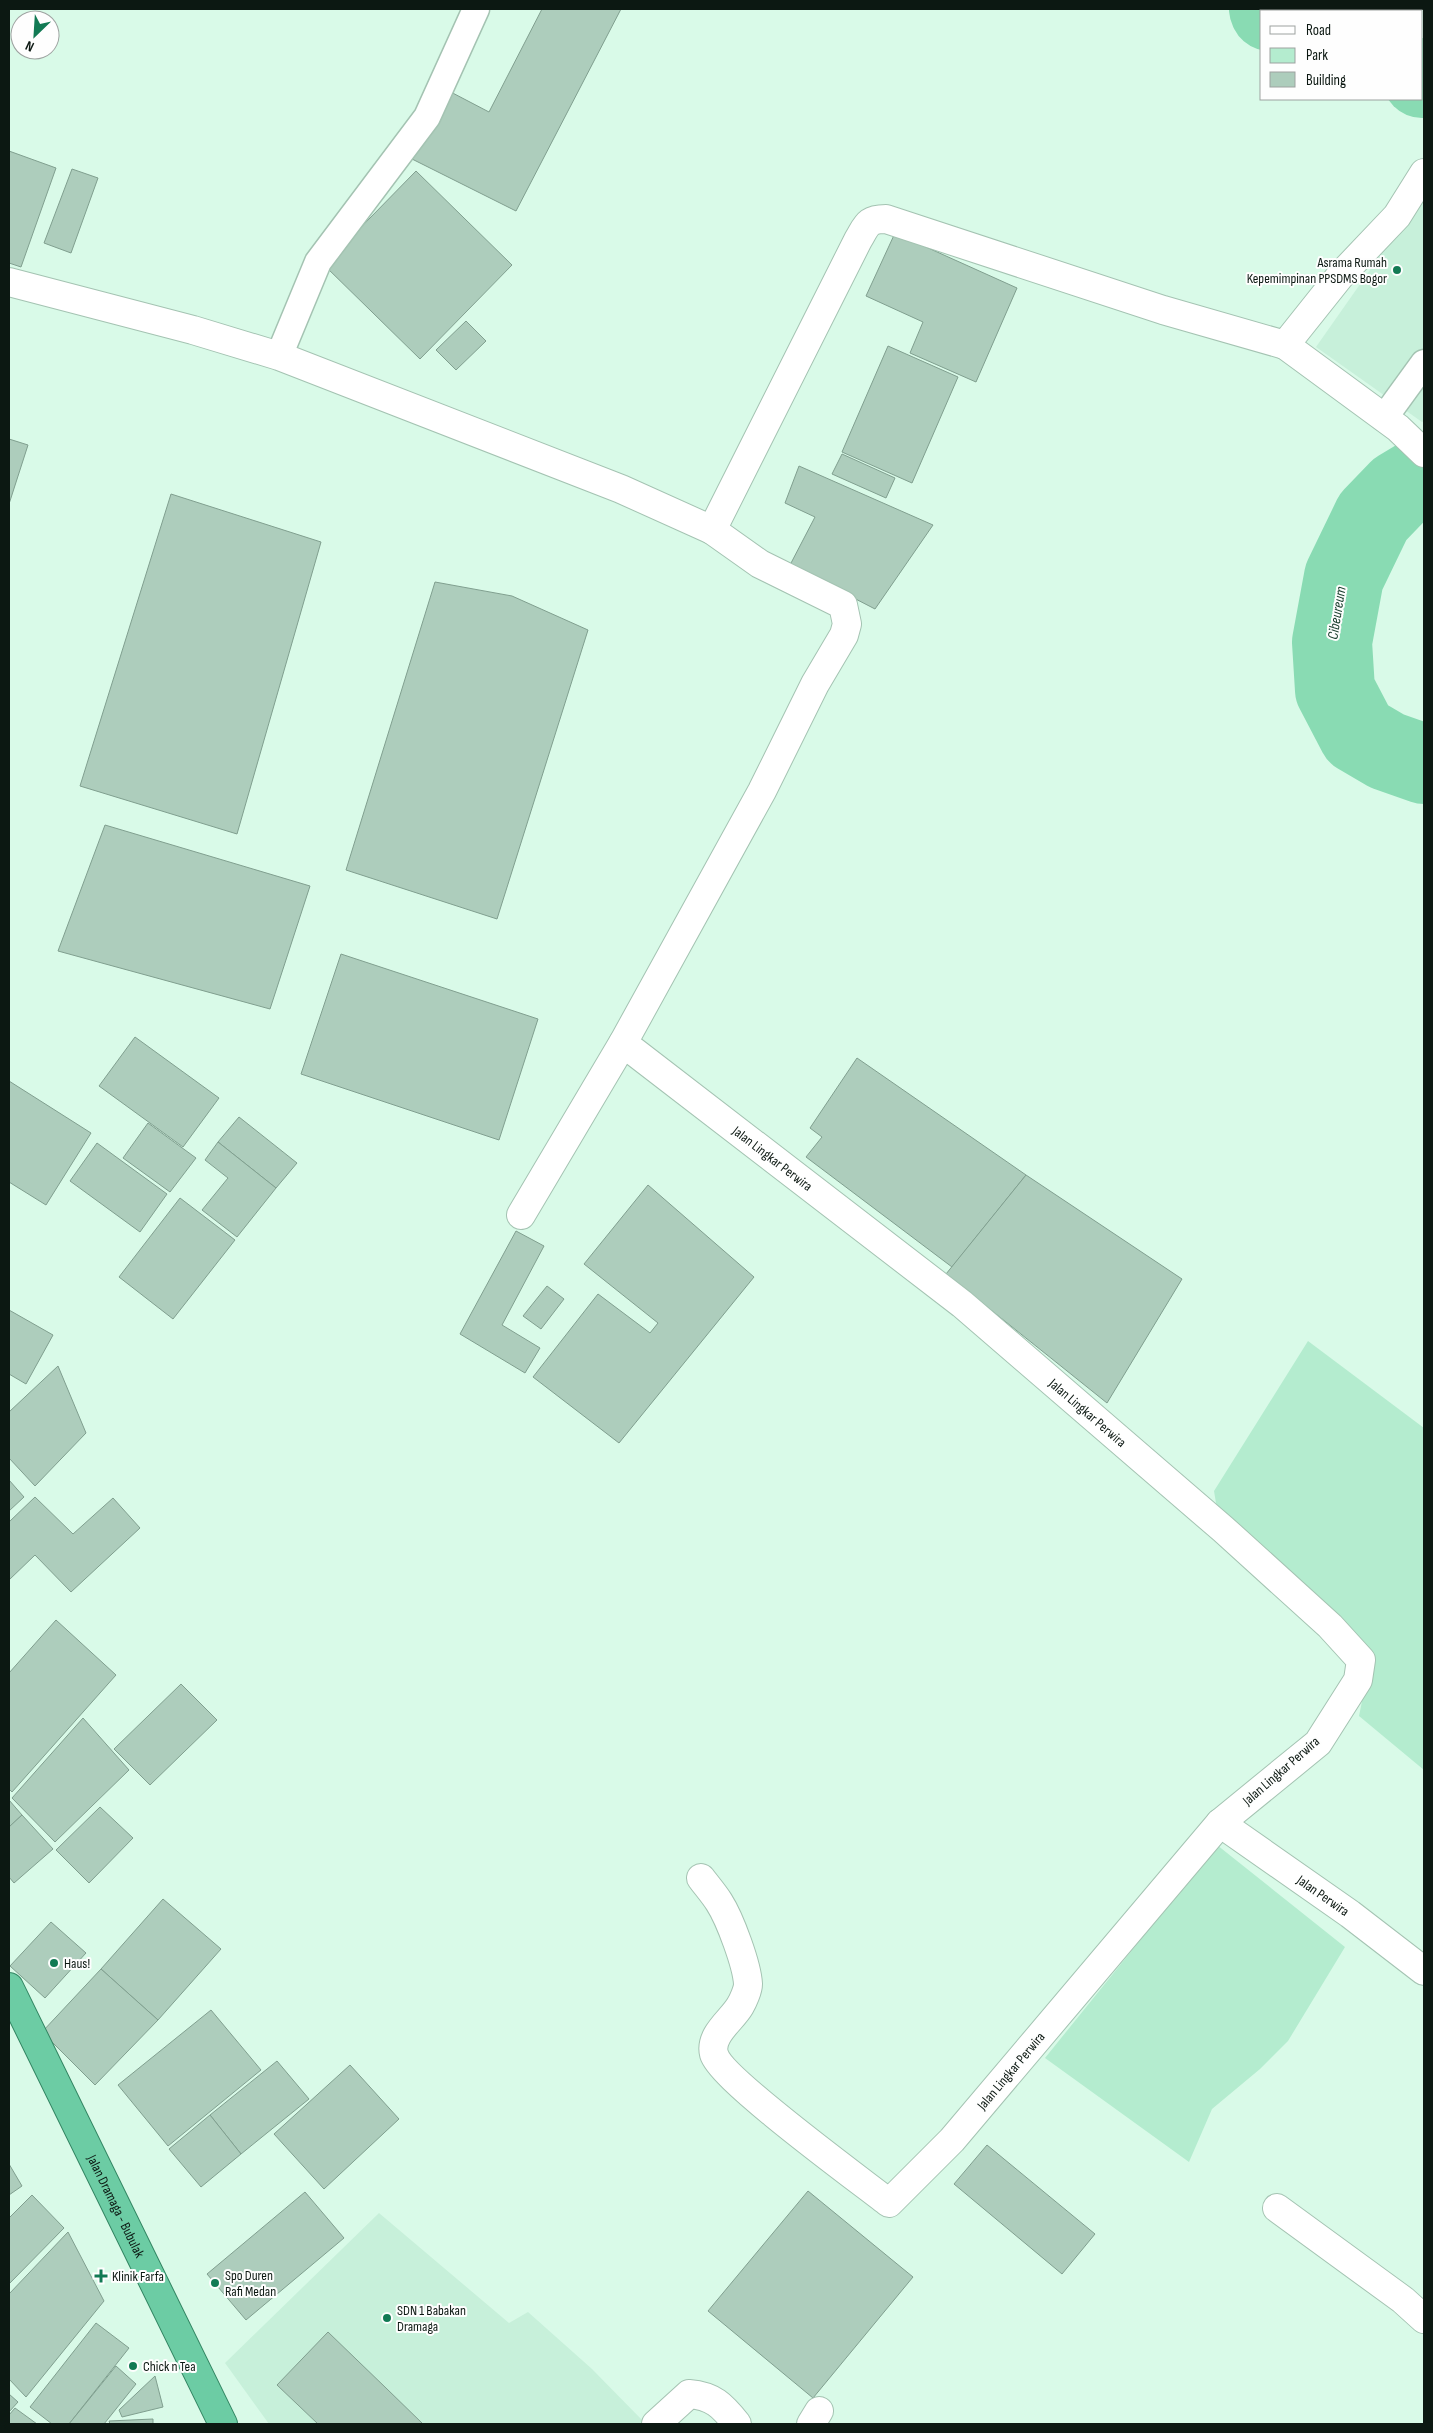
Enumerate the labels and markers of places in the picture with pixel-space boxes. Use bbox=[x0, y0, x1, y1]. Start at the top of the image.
place label: Asrama Rumah Kepemimpinan PPSDMS Bogor bbox=[1247, 254, 1387, 287]
marker: Asrama Rumah Kepemimpinan PPSDMS Bogor bbox=[1391, 264, 1403, 276]
place label: Haus! bbox=[64, 1955, 90, 1972]
marker: Haus! bbox=[48, 1957, 60, 1969]
place label: Spo Duren Rafi Medan bbox=[225, 2267, 276, 2300]
place label: Klinik Farfa bbox=[112, 2268, 164, 2285]
marker: Klinik Farfa bbox=[94, 2269, 108, 2283]
marker: Spo Duren Rafi Medan bbox=[209, 2277, 221, 2289]
place label: SDN 1 Babakan Dramaga bbox=[397, 2302, 466, 2335]
marker: SDN 1 Babakan Dramaga bbox=[381, 2312, 393, 2324]
place label: Chick n Tea bbox=[143, 2358, 196, 2375]
marker: Chick n Tea bbox=[127, 2360, 139, 2372]

